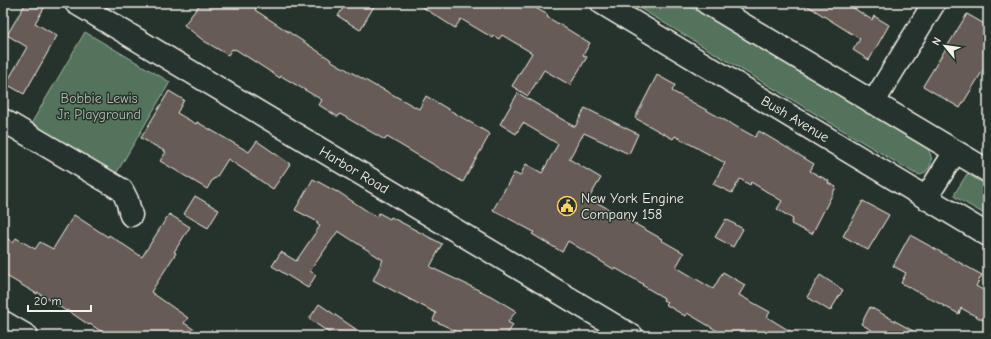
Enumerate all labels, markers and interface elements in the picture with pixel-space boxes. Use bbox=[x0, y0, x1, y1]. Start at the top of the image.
north arrow bbox=[925, 26, 965, 66]
text: N bbox=[929, 35, 944, 48]
park label: Bobbie Lewis Jr. Playground bbox=[57, 90, 141, 123]
street label: Bush Avenue bbox=[758, 92, 832, 146]
street label: Harbor Road bbox=[316, 143, 392, 197]
place label: New York Engine Company 158 bbox=[581, 190, 684, 223]
public building icon: New York Engine Company 158 bbox=[556, 195, 578, 217]
scale bar bbox=[28, 287, 91, 313]
text: 20 m bbox=[34, 294, 62, 308]

